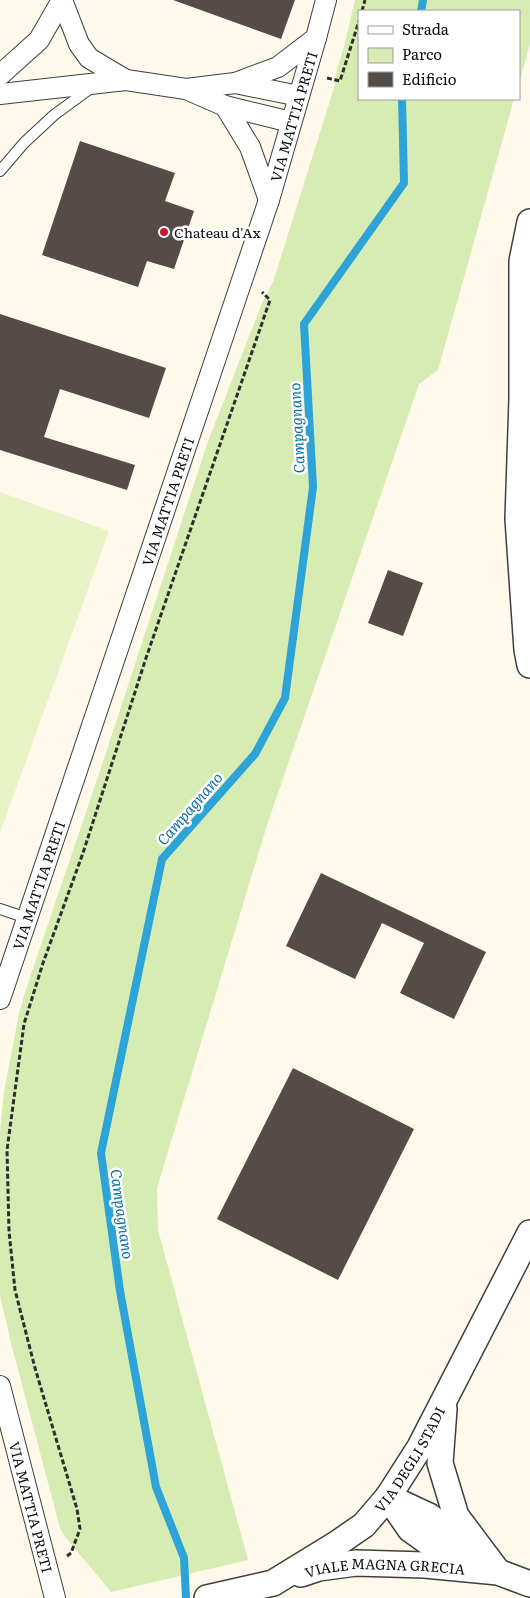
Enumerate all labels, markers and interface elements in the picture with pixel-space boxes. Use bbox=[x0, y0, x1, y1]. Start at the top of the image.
legend bbox=[358, 10, 520, 100]
text: Strada bbox=[402, 17, 450, 40]
text: Parco bbox=[402, 42, 442, 65]
street label: VIA MATTIA PRETI bbox=[265, 49, 322, 184]
text: Edificio bbox=[402, 67, 457, 90]
place label: Chateau d'Ax bbox=[174, 222, 261, 242]
marker: Chateau d'Ax bbox=[158, 226, 170, 238]
water label: Campagnano bbox=[282, 382, 310, 474]
street label: VIA MATTIA PRETI bbox=[137, 434, 199, 569]
water label: Campagnano bbox=[151, 766, 227, 850]
street label: VIA MATTIA PRETI bbox=[7, 818, 69, 952]
water label: Campagnano bbox=[105, 1168, 141, 1260]
street label: VIA DEGLI STADI bbox=[369, 1403, 449, 1516]
street label: VIA MATTIA PRETI bbox=[5, 1439, 58, 1575]
street label: VIALE MAGNA GRECIA bbox=[302, 1553, 467, 1582]

